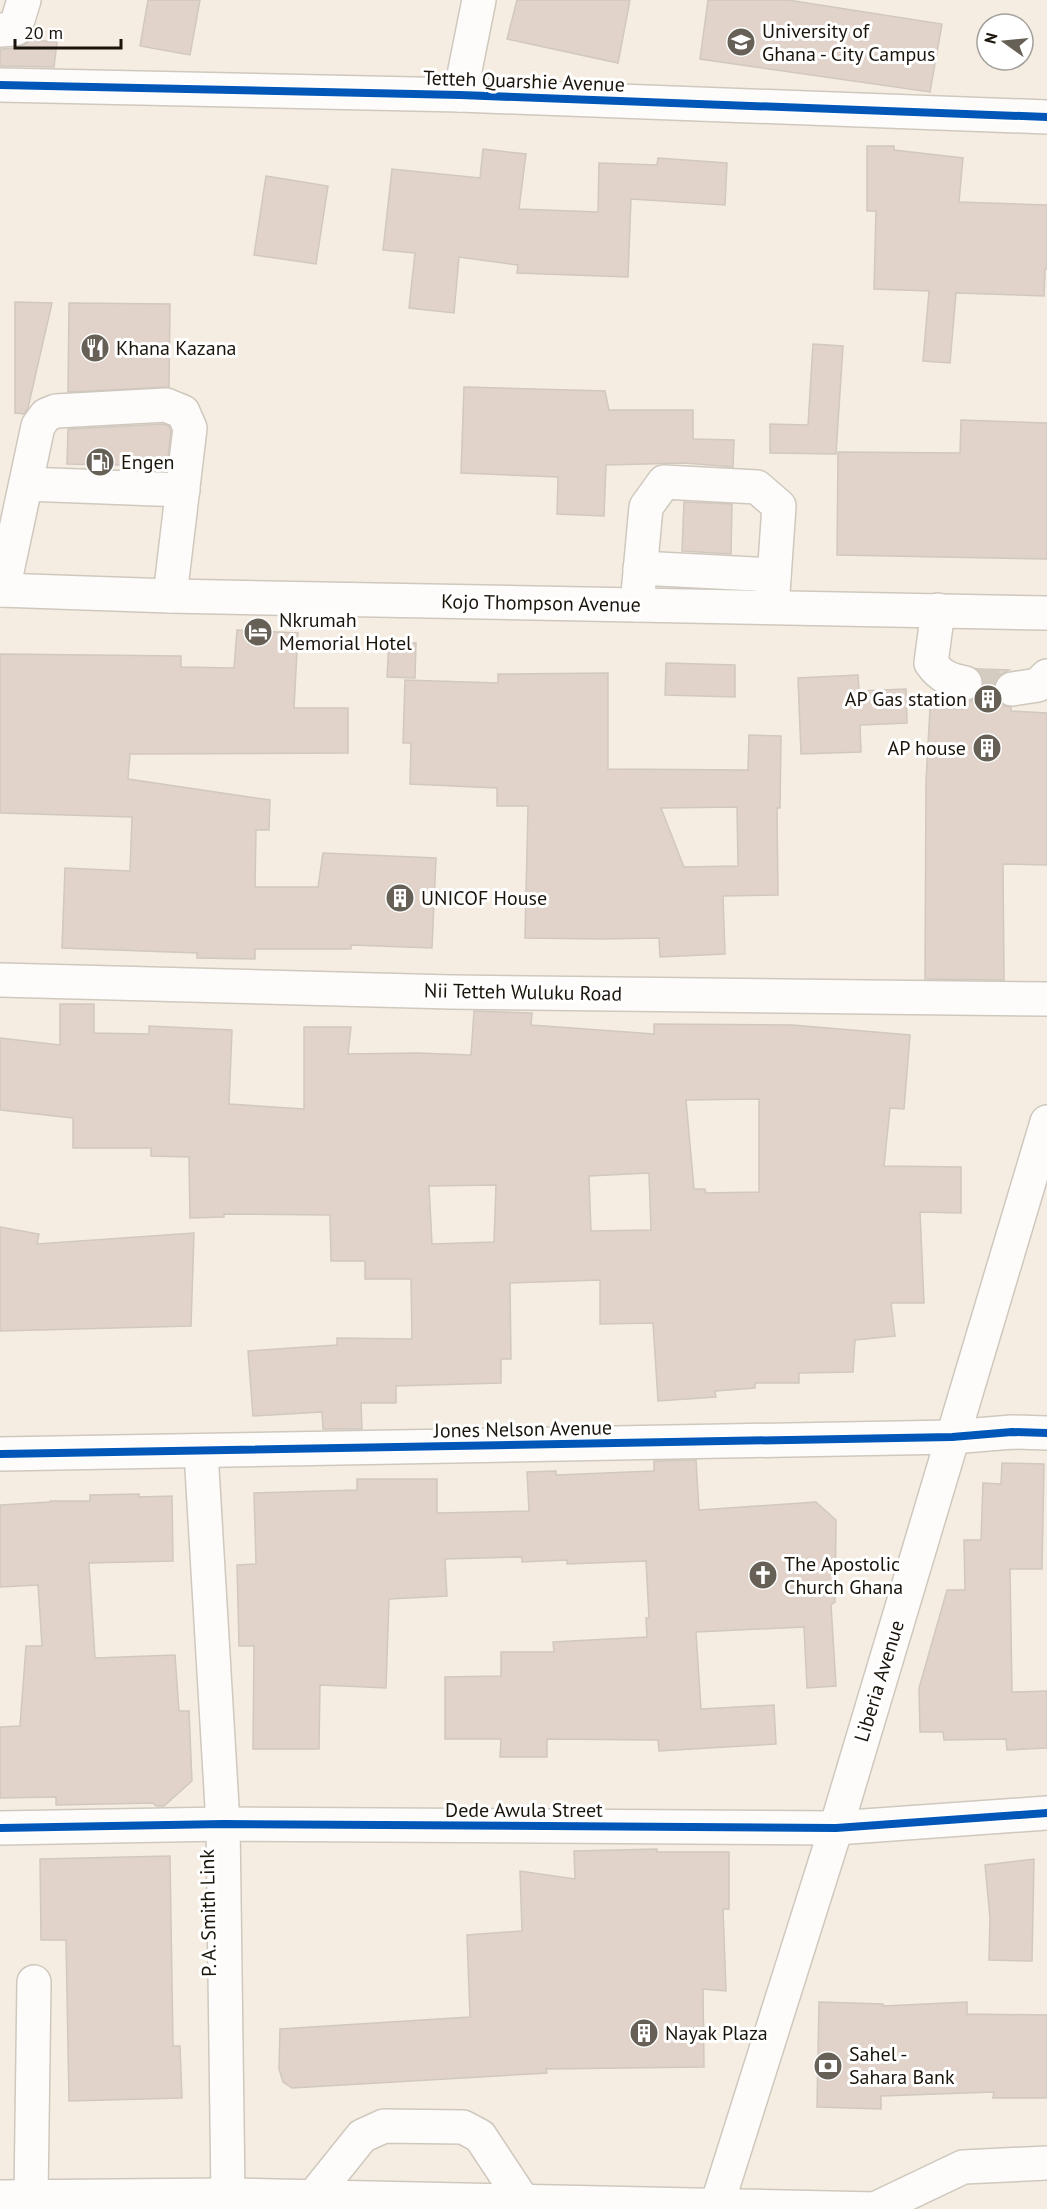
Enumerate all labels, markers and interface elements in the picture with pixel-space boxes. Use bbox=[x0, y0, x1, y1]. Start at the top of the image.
scale bar bbox=[15, 12, 122, 50]
north arrow bbox=[975, 12, 1035, 72]
place label: University of Ghana - City Campus bbox=[762, 18, 935, 67]
text: 20 m bbox=[24, 21, 63, 44]
school or university icon: University of Ghana - City Campus bbox=[725, 26, 757, 58]
text: N bbox=[979, 30, 1002, 46]
street label: Tetteh Quarshie Avenue bbox=[423, 64, 625, 98]
restaurant icon: Khana Kazana bbox=[79, 332, 111, 364]
place label: Khana Kazana bbox=[116, 335, 237, 361]
fuel station icon: Engen bbox=[84, 446, 116, 478]
place label: Engen bbox=[121, 449, 175, 475]
street label: Kojo Thompson Avenue bbox=[441, 588, 641, 618]
place label: Nkrumah Memorial Hotel bbox=[279, 607, 412, 656]
hotel icon: Nkrumah Memorial Hotel bbox=[242, 616, 274, 648]
building icon: AP Gas station bbox=[972, 683, 1004, 715]
place label: AP Gas station bbox=[845, 686, 967, 712]
building icon: AP house bbox=[971, 732, 1003, 764]
place label: AP house bbox=[888, 735, 966, 761]
building icon: UNICOF House bbox=[384, 882, 416, 914]
place label: UNICOF House bbox=[421, 885, 547, 911]
street label: Nii Tetteh Wuluku Road bbox=[424, 977, 622, 1007]
street label: Jones Nelson Avenue bbox=[433, 1414, 612, 1444]
place label: The Apostolic Church Ghana bbox=[784, 1551, 903, 1600]
church icon: The Apostolic Church Ghana bbox=[747, 1559, 779, 1591]
street label: Liberia Avenue bbox=[848, 1617, 910, 1745]
street label: Dede Awula Street bbox=[445, 1797, 603, 1823]
street label: P. A. Smith Link bbox=[194, 1848, 222, 1977]
building icon: Nayak Plaza bbox=[628, 2017, 660, 2049]
place label: Nayak Plaza bbox=[665, 2020, 768, 2046]
place label: Sahel - Sahara Bank bbox=[849, 2041, 955, 2090]
bank icon: Sahel - Sahara Bank bbox=[812, 2050, 844, 2082]

